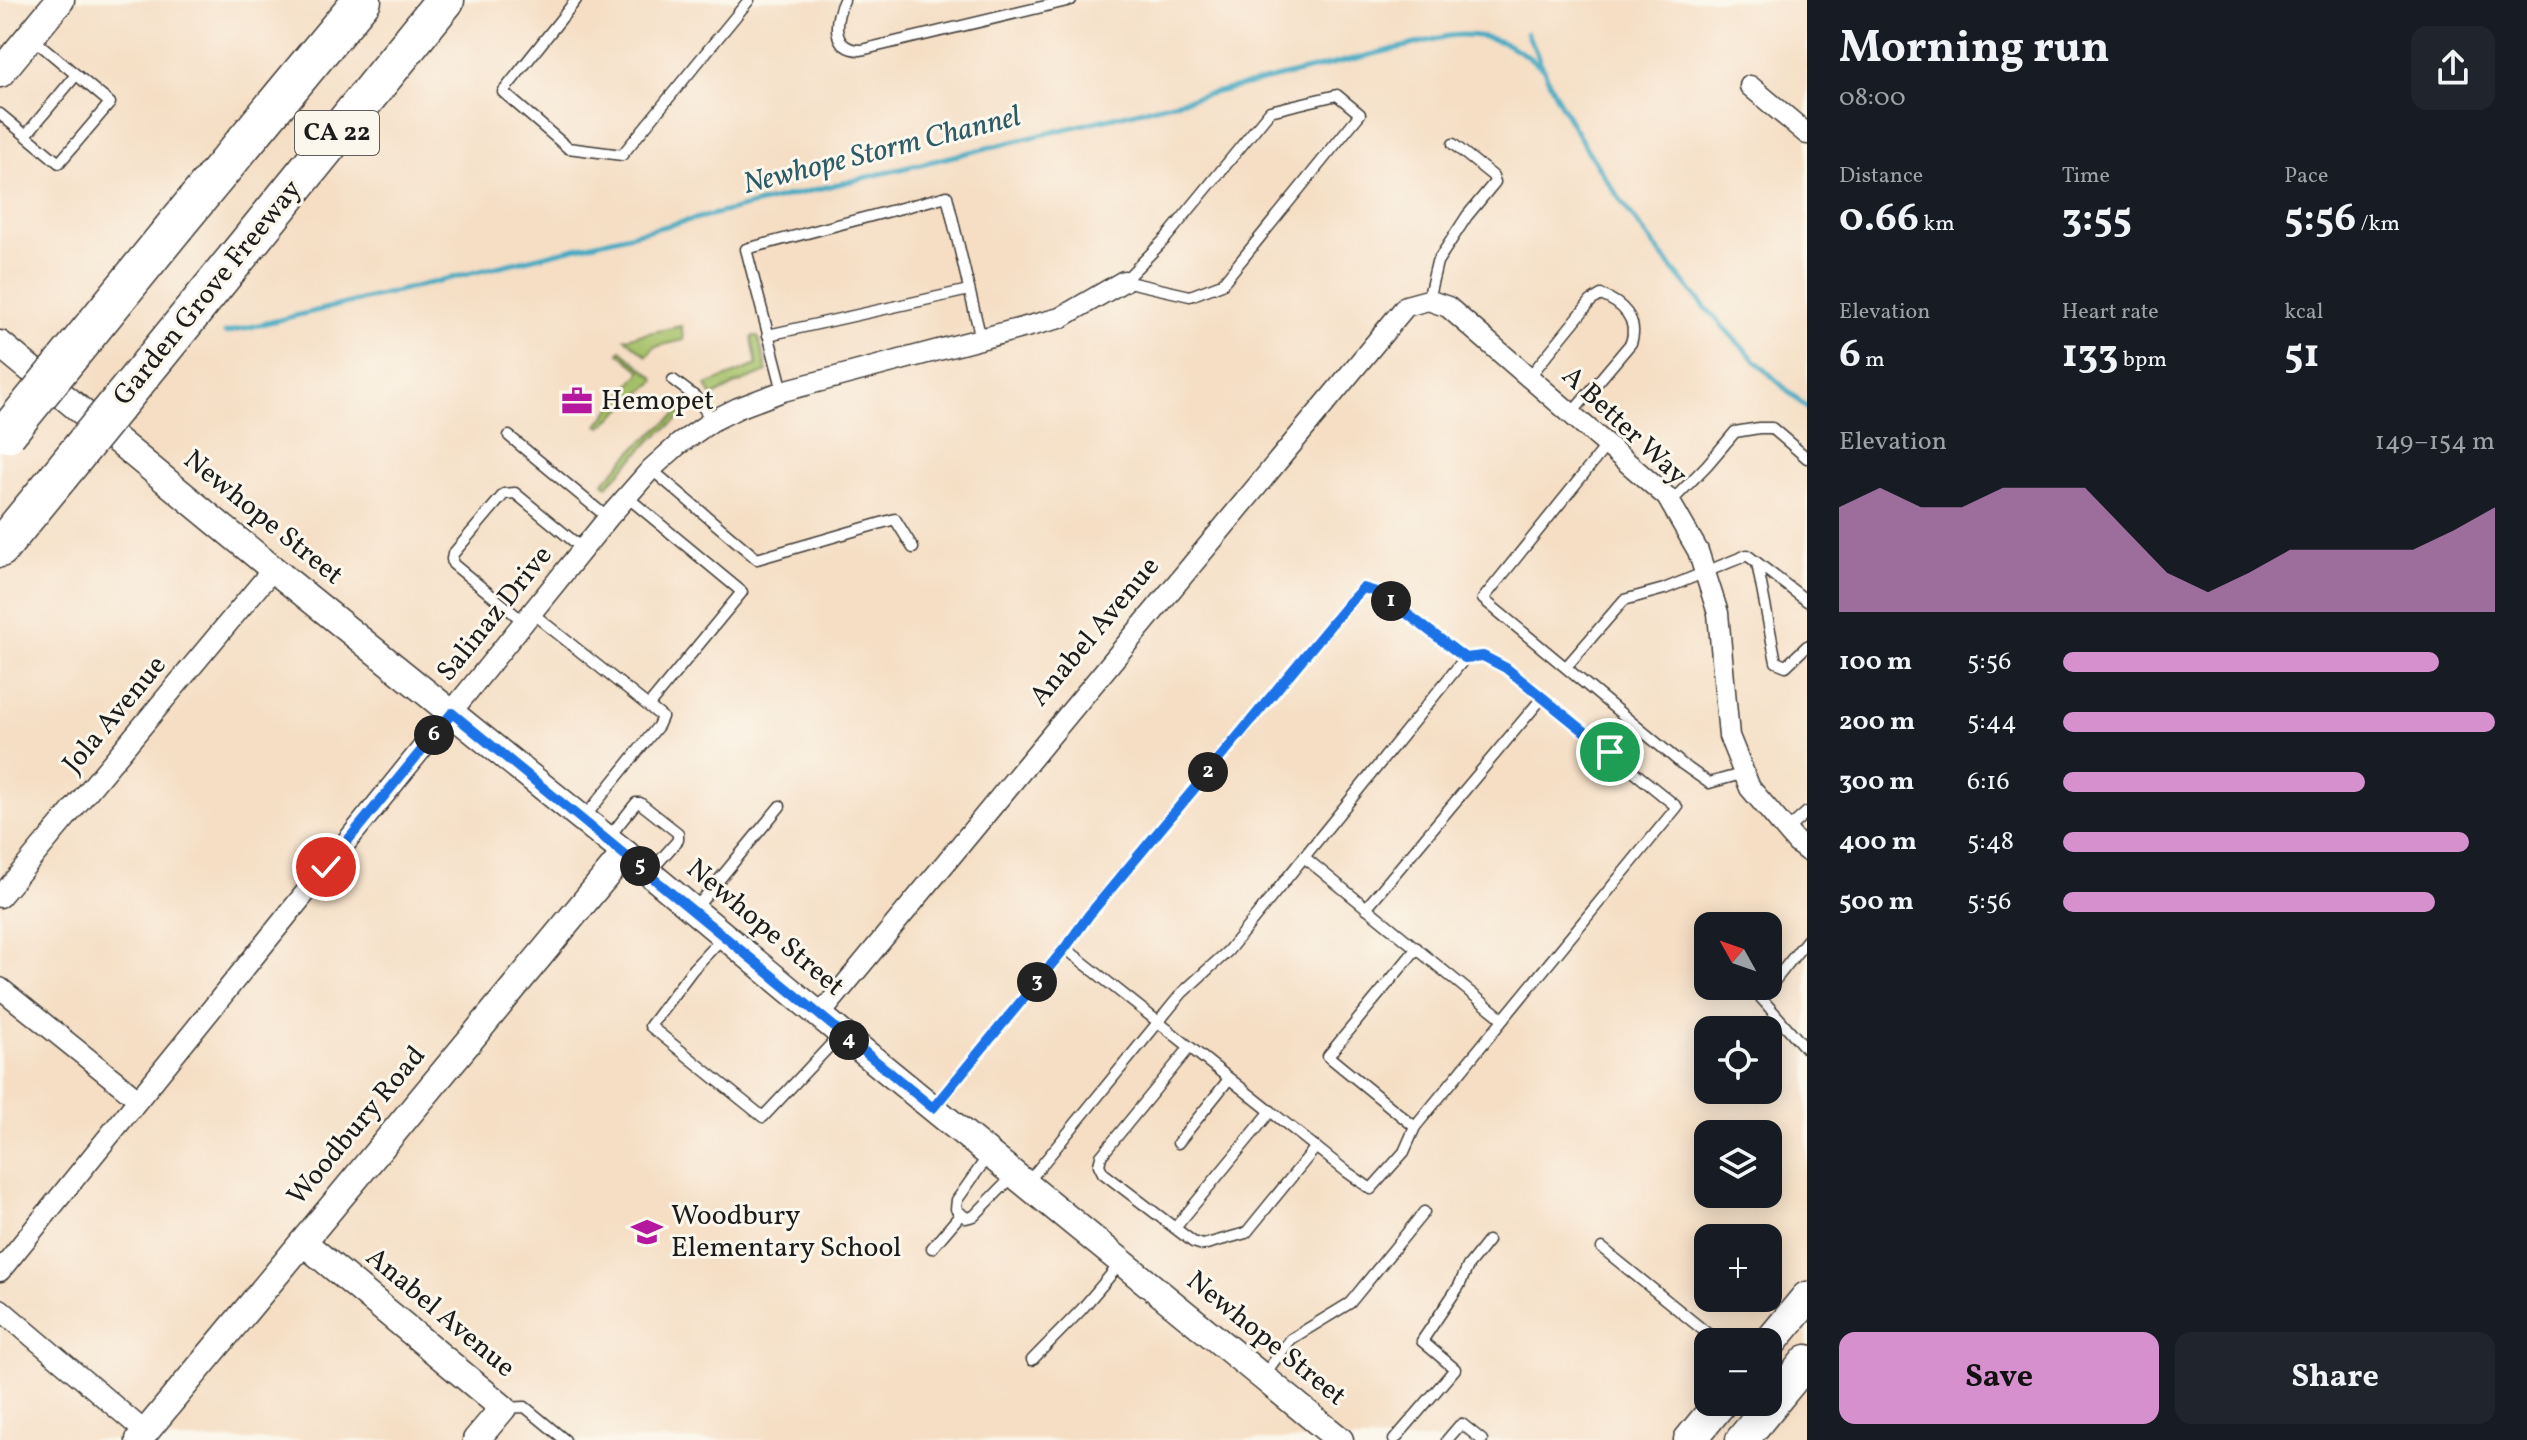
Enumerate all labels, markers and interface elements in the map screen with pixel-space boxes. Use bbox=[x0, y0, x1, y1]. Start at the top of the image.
text: Morning run bbox=[1839, 19, 2110, 80]
button: share bbox=[2411, 26, 2495, 110]
text: 08:00 bbox=[1839, 80, 1906, 116]
water label: Newhope Storm Channel bbox=[739, 96, 1026, 206]
road number: CA 22 bbox=[295, 111, 379, 155]
text: Distance bbox=[1839, 161, 1923, 192]
text: Time bbox=[2062, 161, 2110, 192]
text: Pace bbox=[2284, 161, 2328, 192]
street label: Garden Grove Freeway bbox=[105, 172, 311, 414]
text: 0.66 bbox=[1839, 192, 1919, 248]
text: 3:55 bbox=[2062, 192, 2132, 248]
text: 5:56 bbox=[2284, 192, 2356, 248]
text: km bbox=[1919, 209, 1955, 240]
text: /km bbox=[2356, 209, 2400, 240]
text: Elevation bbox=[1839, 297, 1930, 328]
text: Heart rate bbox=[2062, 297, 2159, 328]
text: kcal bbox=[2284, 297, 2323, 328]
text: 6 bbox=[1839, 328, 1861, 384]
text: 133 bbox=[2062, 328, 2118, 384]
text: 51 bbox=[2284, 328, 2320, 384]
text: m bbox=[1861, 345, 1885, 376]
text: bpm bbox=[2118, 345, 2167, 376]
street label: A Better Way bbox=[1552, 357, 1696, 495]
place label: Hemopet bbox=[601, 382, 714, 421]
office icon: Hemopet bbox=[560, 384, 594, 418]
text: Elevation bbox=[1839, 424, 1947, 460]
text: 149–154 m bbox=[2375, 424, 2495, 460]
street label: Newhope Street bbox=[175, 441, 351, 595]
street label: Salinaz Drive bbox=[428, 538, 562, 690]
street label: Anabel Avenue bbox=[1021, 549, 1169, 715]
pin: 1 bbox=[1371, 581, 1411, 621]
text: 1 bbox=[1387, 585, 1395, 616]
text: 100 m bbox=[1839, 644, 1912, 680]
text: 5:56 bbox=[1967, 644, 2011, 680]
street label: Jola Avenue bbox=[54, 648, 176, 782]
text: 200 m bbox=[1839, 704, 1915, 740]
text: 5:44 bbox=[1967, 704, 2017, 740]
pin: 6 bbox=[414, 715, 454, 755]
pin bbox=[1576, 718, 1644, 786]
text: 6 bbox=[428, 719, 440, 750]
icon: arrive bbox=[1588, 730, 1632, 774]
pin: 2 bbox=[1188, 752, 1228, 792]
text: 2 bbox=[1202, 756, 1214, 787]
text: 300 m bbox=[1839, 764, 1915, 800]
text: 6:16 bbox=[1967, 764, 2010, 800]
text: 400 m bbox=[1839, 824, 1917, 860]
text: 5:48 bbox=[1967, 824, 2014, 860]
pin bbox=[292, 833, 360, 901]
icon: check bbox=[304, 845, 348, 889]
pin: 5 bbox=[620, 846, 660, 886]
text: 5 bbox=[635, 850, 645, 881]
street label: Newhope Street bbox=[678, 850, 852, 1006]
text: 500 m bbox=[1839, 884, 1914, 920]
text: 5:56 bbox=[1967, 884, 2011, 920]
north arrow bbox=[1694, 912, 1782, 1000]
map controls bbox=[1694, 912, 1782, 1416]
pin: 3 bbox=[1017, 962, 1057, 1002]
text: 3 bbox=[1031, 966, 1043, 997]
button: locate bbox=[1694, 1016, 1782, 1104]
pin: 4 bbox=[829, 1020, 869, 1060]
text: 4 bbox=[842, 1024, 856, 1055]
street label: Woodbury Road bbox=[279, 1038, 435, 1214]
button: layers bbox=[1694, 1120, 1782, 1208]
place label: Woodbury Elementary School bbox=[671, 1197, 902, 1268]
school or university icon: Woodbury Elementary School bbox=[630, 1215, 664, 1249]
button: + bbox=[1694, 1224, 1782, 1312]
street label: Anabel Avenue bbox=[357, 1239, 523, 1387]
street label: Newhope Street bbox=[1178, 1262, 1354, 1416]
button: − bbox=[1694, 1328, 1782, 1416]
button: Save bbox=[1839, 1332, 2159, 1424]
button: Share bbox=[2175, 1332, 2495, 1424]

